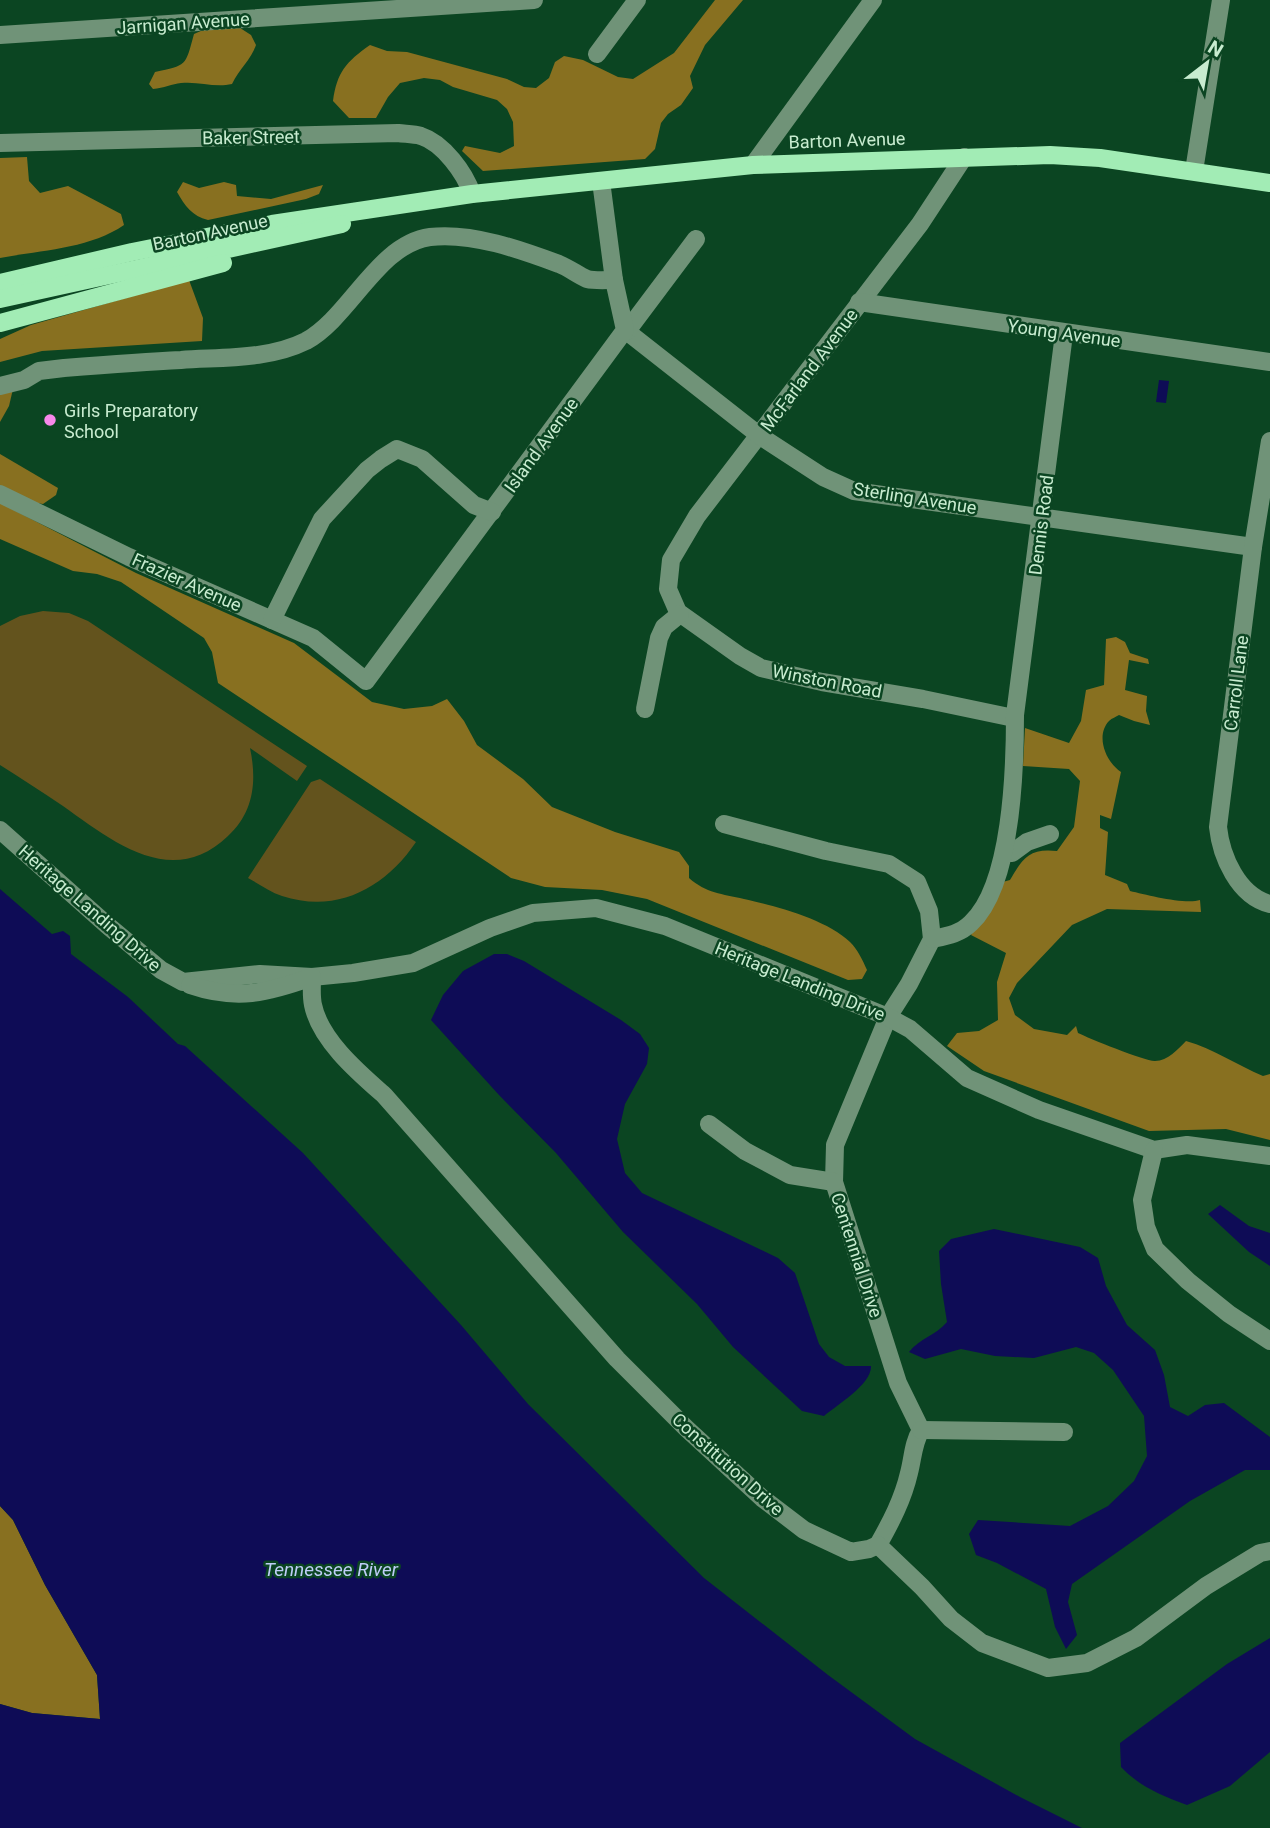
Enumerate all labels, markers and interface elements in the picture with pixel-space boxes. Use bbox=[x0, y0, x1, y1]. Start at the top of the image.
street label: Jarnigan Avenue bbox=[116, 8, 250, 38]
north arrow bbox=[1172, 28, 1242, 98]
text: N bbox=[1204, 36, 1227, 62]
street label: Baker Street bbox=[202, 126, 300, 148]
street label: Barton Avenue bbox=[788, 127, 906, 153]
street label: Barton Avenue bbox=[151, 210, 269, 254]
street label: McFarland Avenue bbox=[756, 304, 862, 436]
street label: Young Avenue bbox=[1006, 315, 1122, 351]
street label: Island Avenue bbox=[500, 394, 582, 496]
place label: Girls Preparatory School bbox=[64, 400, 198, 442]
marker: Girls Preparatory School bbox=[42, 412, 58, 428]
street label: Dennis Road bbox=[1024, 474, 1058, 576]
street label: Sterling Avenue bbox=[852, 478, 978, 518]
street label: Frazier Avenue bbox=[129, 549, 245, 615]
street label: Carroll Lane bbox=[1220, 634, 1252, 732]
street label: Winston Road bbox=[770, 660, 884, 702]
street label: Heritage Landing Drive bbox=[15, 841, 165, 975]
street label: Heritage Landing Drive bbox=[712, 937, 888, 1025]
street label: Centennial Drive bbox=[827, 1190, 887, 1320]
street label: Constitution Drive bbox=[668, 1408, 788, 1520]
water label: Tennessee River bbox=[264, 1558, 399, 1581]

